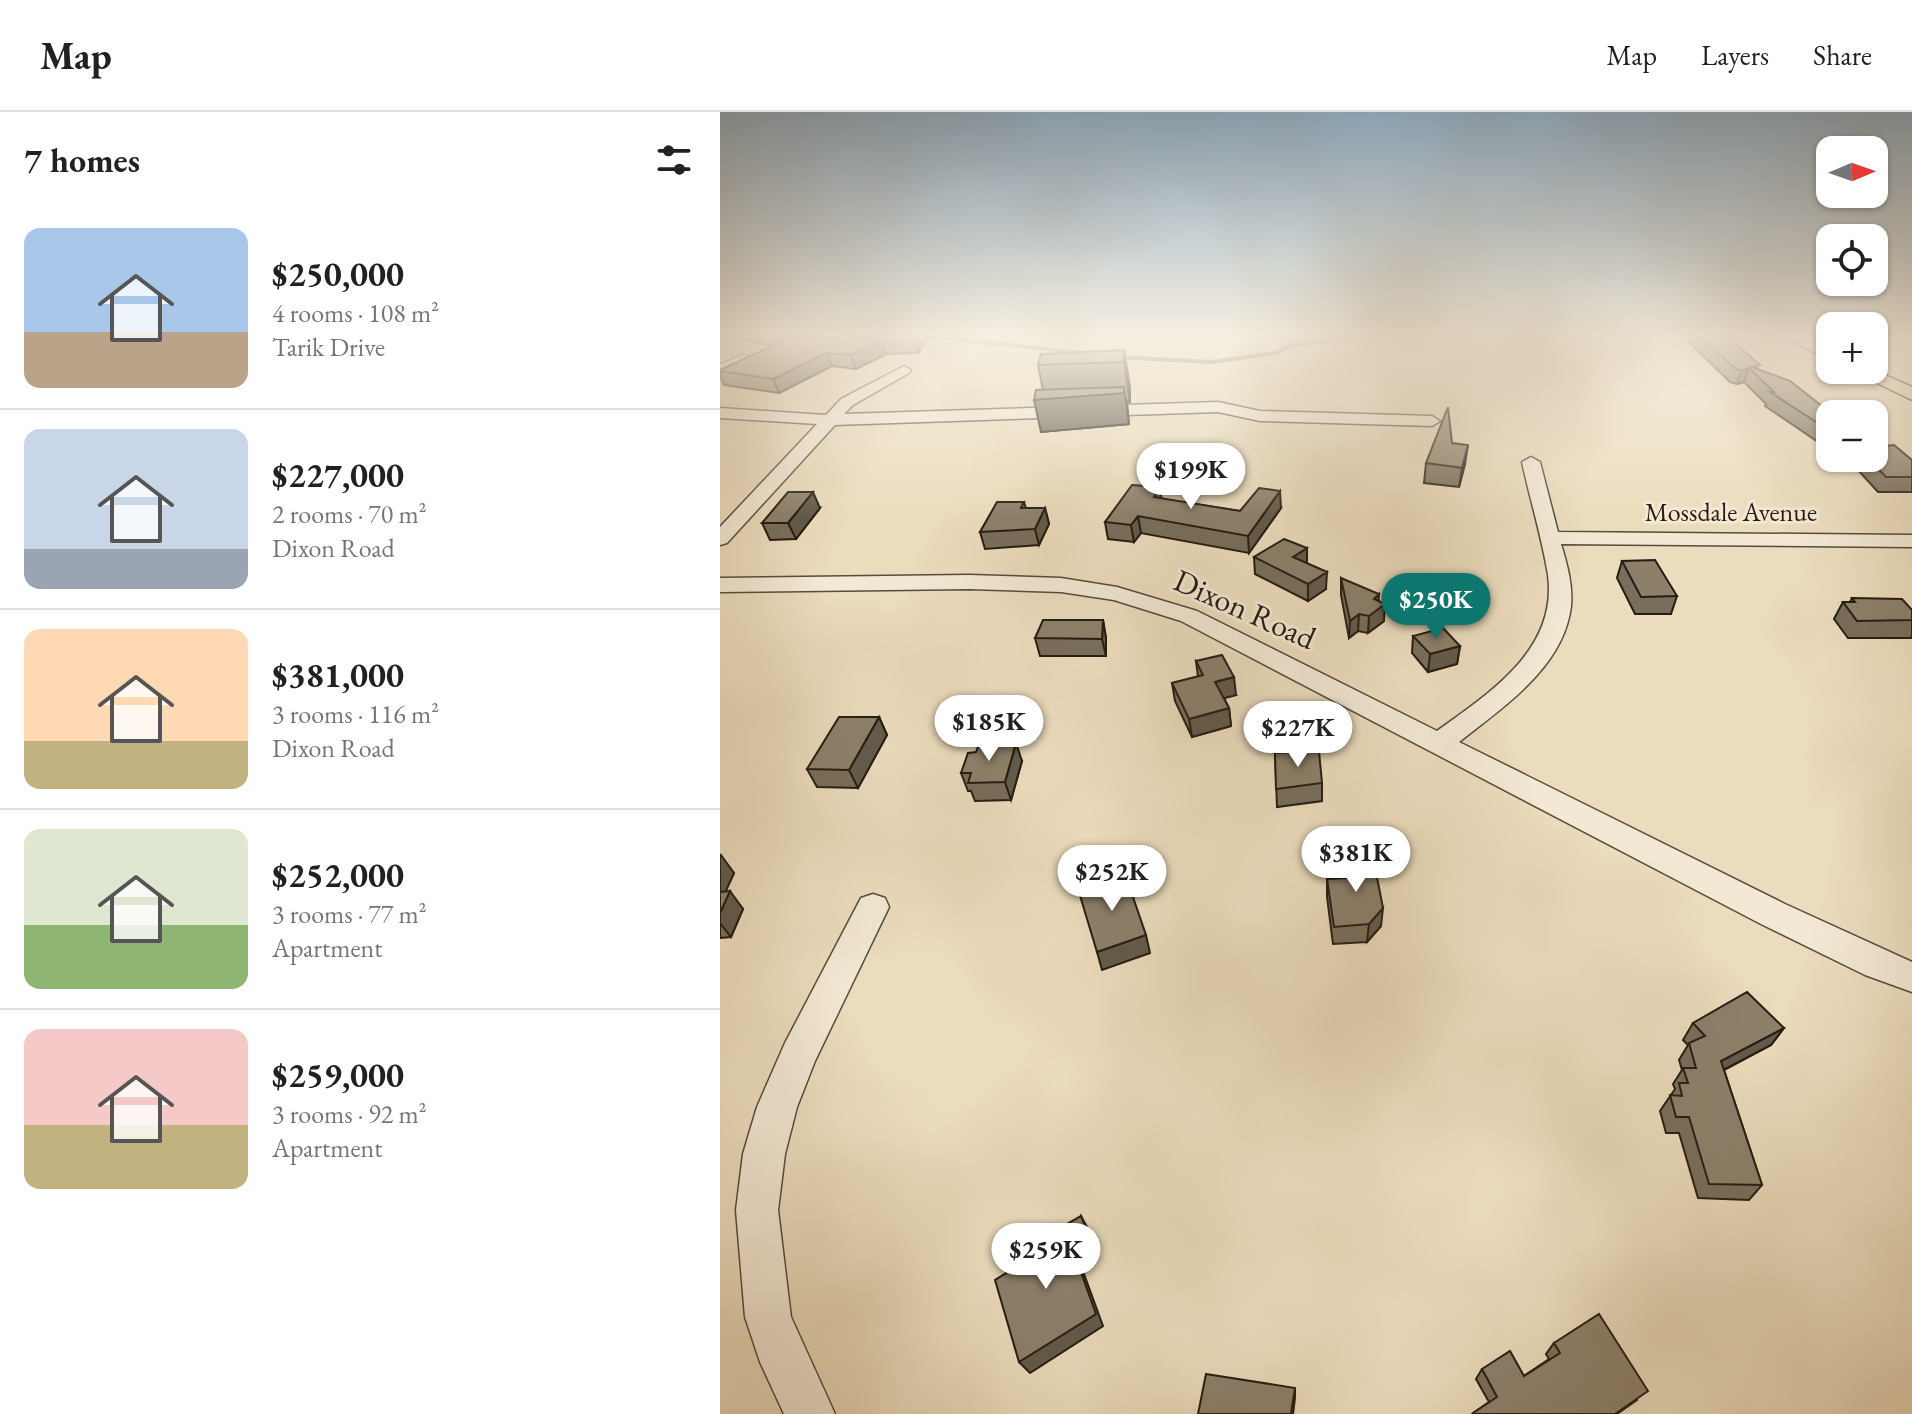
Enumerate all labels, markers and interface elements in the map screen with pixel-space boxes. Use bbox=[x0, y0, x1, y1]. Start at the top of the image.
text: Map bbox=[40, 31, 112, 80]
text: Map bbox=[1607, 37, 1657, 73]
text: Layers bbox=[1701, 37, 1769, 73]
text: Share bbox=[1813, 37, 1872, 73]
north arrow bbox=[1816, 136, 1888, 208]
map controls bbox=[1816, 136, 1888, 472]
text: 7 homes bbox=[24, 138, 140, 182]
icon: filters bbox=[652, 138, 696, 182]
button: locate bbox=[1816, 224, 1888, 296]
text: $250,000 bbox=[272, 252, 404, 296]
icon: home bbox=[88, 260, 184, 356]
text: 4 rooms · 108 m² bbox=[272, 296, 439, 330]
button: + bbox=[1816, 312, 1888, 384]
text: Tarik Drive bbox=[272, 330, 385, 364]
button: − bbox=[1816, 400, 1888, 472]
pin: $199K bbox=[1135, 443, 1247, 511]
text: $199K bbox=[1154, 452, 1228, 486]
text: $227,000 bbox=[272, 453, 404, 497]
icon: home bbox=[88, 461, 184, 557]
street label: Mossdale Avenue bbox=[1645, 495, 1817, 529]
text: 2 rooms · 70 m² bbox=[272, 497, 427, 531]
text: Dixon Road bbox=[272, 531, 395, 565]
street label: Dixon Road bbox=[1167, 559, 1323, 659]
pin: $250K bbox=[1380, 573, 1492, 641]
text: $250K bbox=[1399, 582, 1473, 616]
text: $381,000 bbox=[272, 653, 404, 697]
icon: home bbox=[88, 661, 184, 757]
pin: $185K bbox=[933, 695, 1045, 763]
text: 3 rooms · 116 m² bbox=[272, 697, 439, 731]
pin: $227K bbox=[1242, 701, 1354, 769]
text: $185K bbox=[952, 704, 1026, 738]
text: $227K bbox=[1261, 710, 1335, 744]
text: Dixon Road bbox=[272, 731, 395, 765]
pin: $381K bbox=[1300, 826, 1412, 894]
text: $381K bbox=[1319, 835, 1393, 869]
pin: $252K bbox=[1056, 845, 1168, 913]
text: $252,000 bbox=[272, 853, 404, 897]
text: $252K bbox=[1075, 854, 1149, 888]
icon: home bbox=[88, 861, 184, 957]
text: 3 rooms · 77 m² bbox=[272, 897, 427, 931]
text: Apartment bbox=[272, 931, 382, 965]
text: $259,000 bbox=[272, 1053, 404, 1097]
icon: home bbox=[88, 1061, 184, 1157]
text: 3 rooms · 92 m² bbox=[272, 1097, 427, 1131]
text: Apartment bbox=[272, 1131, 382, 1165]
pin: $259K bbox=[990, 1223, 1102, 1291]
text: $259K bbox=[1009, 1232, 1083, 1266]

